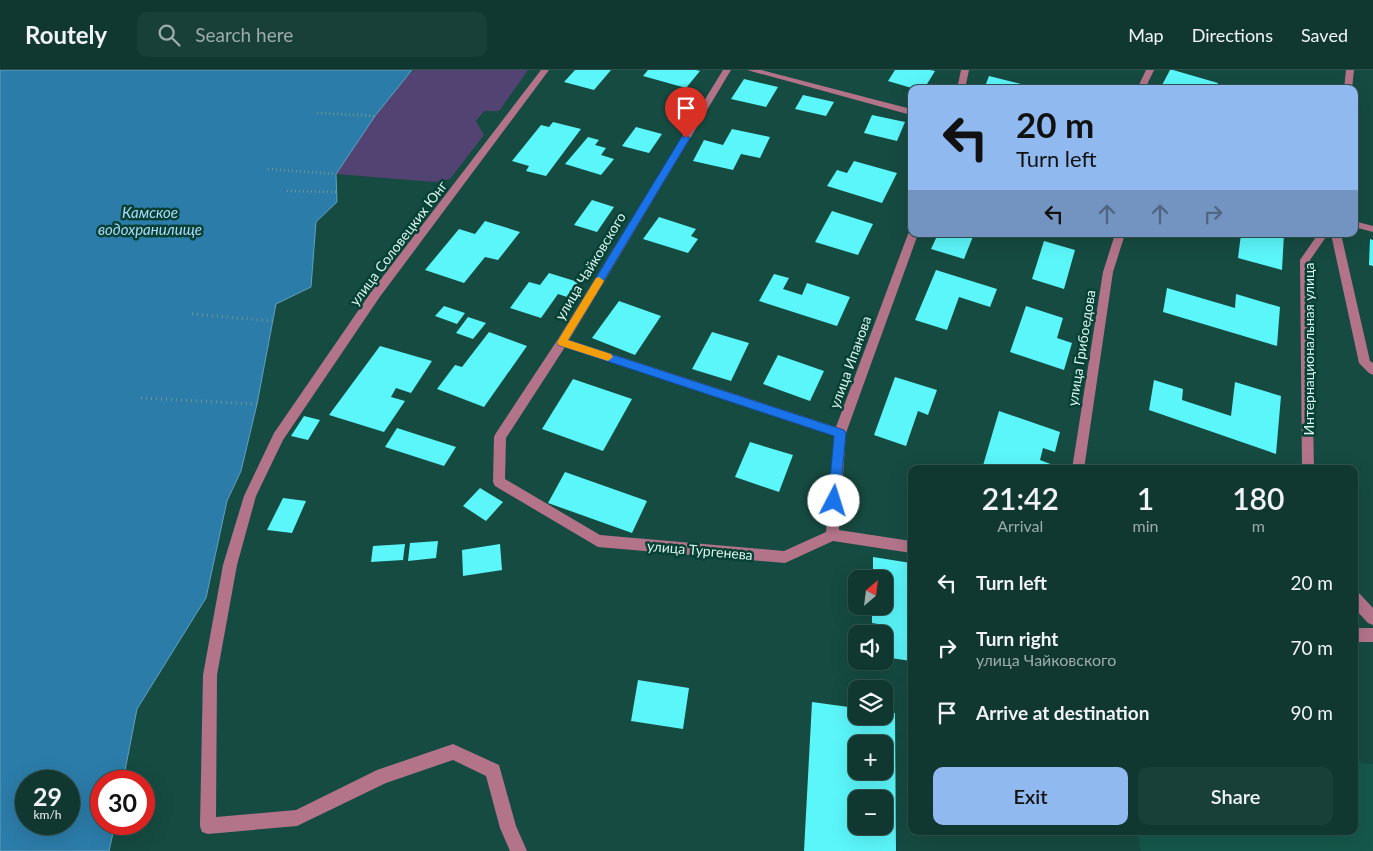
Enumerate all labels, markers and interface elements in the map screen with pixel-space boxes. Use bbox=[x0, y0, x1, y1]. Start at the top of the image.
search box bbox=[137, 12, 487, 57]
text: Routely bbox=[25, 20, 107, 49]
icon: search bbox=[155, 21, 183, 49]
text: Search here bbox=[195, 23, 293, 46]
text: Map bbox=[1128, 24, 1164, 46]
text: Directions bbox=[1192, 24, 1273, 46]
text: Saved bbox=[1301, 24, 1348, 46]
pin bbox=[665, 87, 707, 138]
icon: arrive bbox=[672, 94, 700, 122]
text: 20 m bbox=[1016, 103, 1094, 145]
icon: left bbox=[933, 105, 998, 170]
text: Turn left bbox=[1016, 145, 1097, 172]
street label: улица Соловецких Юнг bbox=[346, 177, 451, 309]
icon: left bbox=[1040, 200, 1068, 228]
icon: ahead bbox=[1093, 200, 1121, 228]
icon: ahead bbox=[1146, 200, 1174, 228]
icon: right bbox=[1199, 200, 1227, 228]
water label: Камское водохранилище bbox=[98, 203, 202, 238]
street label: улица Чайковского bbox=[551, 209, 629, 323]
street label: Интернациональная улица bbox=[1300, 262, 1317, 436]
street label: улица Грибоедова bbox=[1063, 289, 1099, 407]
street label: улица Ипанова bbox=[825, 313, 875, 410]
position arrow bbox=[807, 474, 859, 526]
text: 21:42 bbox=[982, 480, 1059, 516]
text: 1 bbox=[1137, 480, 1154, 516]
text: 180 bbox=[1232, 480, 1284, 516]
text: Arrival bbox=[997, 516, 1043, 535]
text: min bbox=[1133, 516, 1158, 535]
text: m bbox=[1252, 516, 1265, 535]
street label: улица Тургенева bbox=[646, 537, 754, 563]
icon: left bbox=[933, 569, 961, 597]
north arrow bbox=[848, 570, 892, 615]
map controls bbox=[848, 570, 893, 835]
text: Turn left bbox=[976, 571, 1047, 594]
text: 20 m bbox=[1290, 571, 1333, 594]
button: sound bbox=[848, 625, 893, 670]
text: Turn right bbox=[976, 627, 1058, 650]
icon: right bbox=[933, 634, 961, 662]
text: 70 m bbox=[1290, 636, 1333, 659]
text: улица Чайковского bbox=[976, 650, 1116, 669]
button: layers bbox=[848, 680, 893, 725]
icon: arrive bbox=[933, 699, 961, 727]
text: Arrive at destination bbox=[976, 701, 1149, 724]
text: 90 m bbox=[1290, 701, 1333, 724]
button: + bbox=[848, 735, 893, 780]
button: Exit bbox=[933, 767, 1128, 825]
button: Share bbox=[1138, 767, 1333, 825]
speed limit sign: 30 bbox=[90, 770, 155, 835]
text: 29 bbox=[33, 781, 62, 811]
button: − bbox=[848, 790, 893, 835]
text: km/h bbox=[33, 807, 62, 822]

